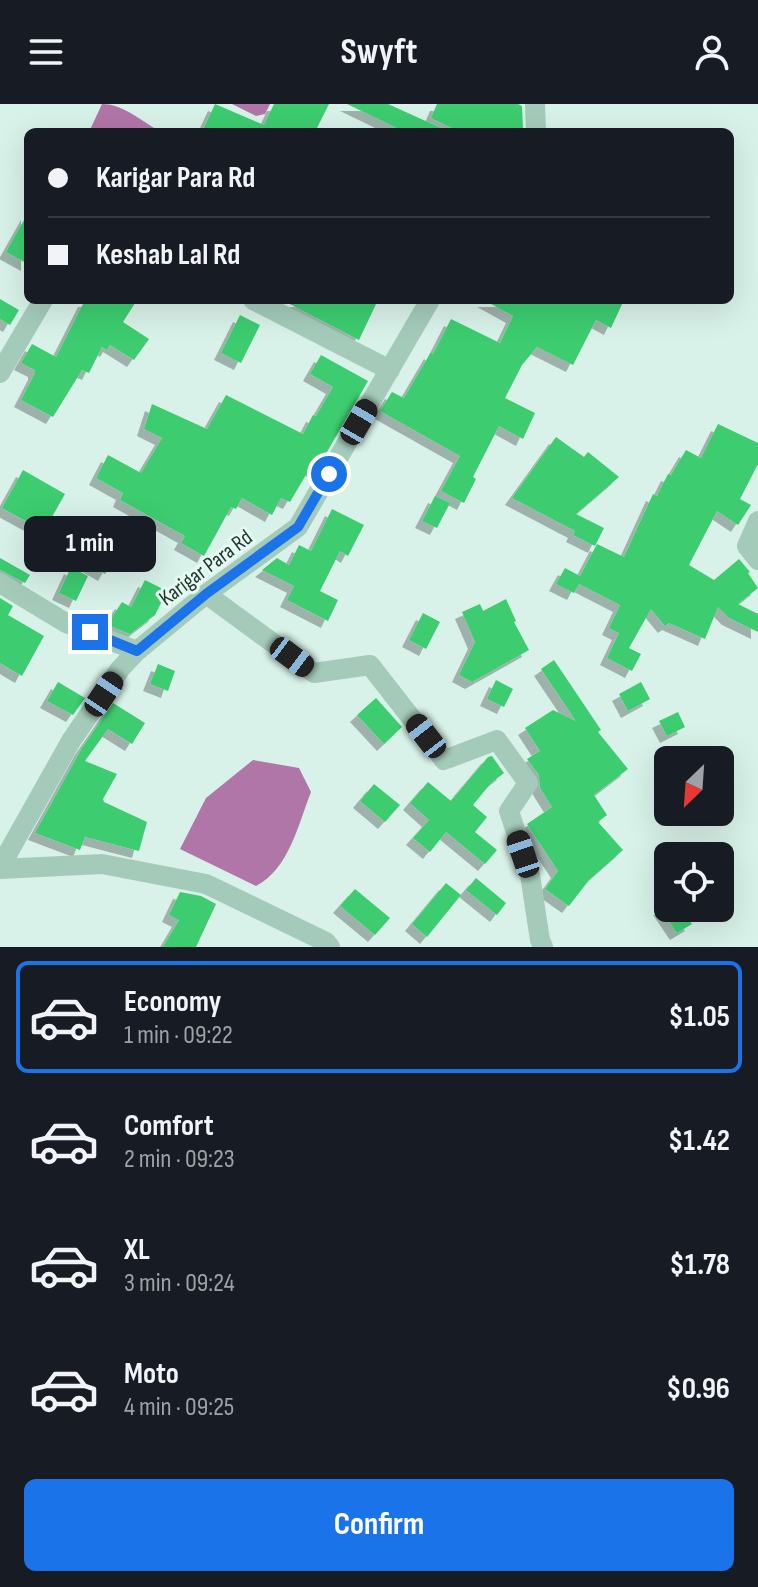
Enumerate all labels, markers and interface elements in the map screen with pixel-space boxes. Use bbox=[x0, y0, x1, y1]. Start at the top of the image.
icon: menu bbox=[24, 30, 68, 74]
icon: person bbox=[690, 30, 734, 74]
text: Swyft bbox=[341, 31, 417, 74]
text: Karigar Para Rd bbox=[96, 160, 255, 196]
text: Keshab Lal Rd bbox=[96, 237, 240, 273]
car bbox=[337, 395, 381, 449]
route start bbox=[311, 456, 347, 492]
callout: 1 min bbox=[24, 516, 156, 572]
street label: Karigar Para Rd bbox=[154, 524, 258, 612]
text: 1 min bbox=[66, 528, 114, 559]
route end bbox=[72, 614, 108, 650]
car bbox=[266, 633, 318, 681]
car bbox=[81, 667, 127, 721]
car bbox=[402, 710, 450, 762]
north arrow bbox=[654, 746, 734, 826]
map controls bbox=[654, 746, 734, 922]
car bbox=[504, 827, 542, 881]
button: locate bbox=[654, 842, 734, 922]
icon: car bbox=[28, 981, 100, 1053]
text: Economy bbox=[124, 984, 221, 1020]
text: $1.05 bbox=[669, 999, 730, 1035]
text: 1 min · 09:22 bbox=[124, 1020, 233, 1051]
icon: car bbox=[28, 1105, 100, 1177]
text: Comfort bbox=[124, 1108, 214, 1144]
text: $1.42 bbox=[668, 1123, 730, 1159]
text: 2 min · 09:23 bbox=[124, 1144, 235, 1175]
icon: car bbox=[28, 1229, 100, 1301]
text: XL bbox=[124, 1232, 150, 1268]
text: $1.78 bbox=[669, 1247, 730, 1283]
text: 3 min · 09:24 bbox=[124, 1268, 235, 1299]
icon: car bbox=[28, 1353, 100, 1425]
text: Moto bbox=[124, 1356, 179, 1392]
text: $0.96 bbox=[666, 1371, 730, 1407]
text: 4 min · 09:25 bbox=[124, 1392, 234, 1423]
button: Confirm bbox=[24, 1479, 734, 1571]

